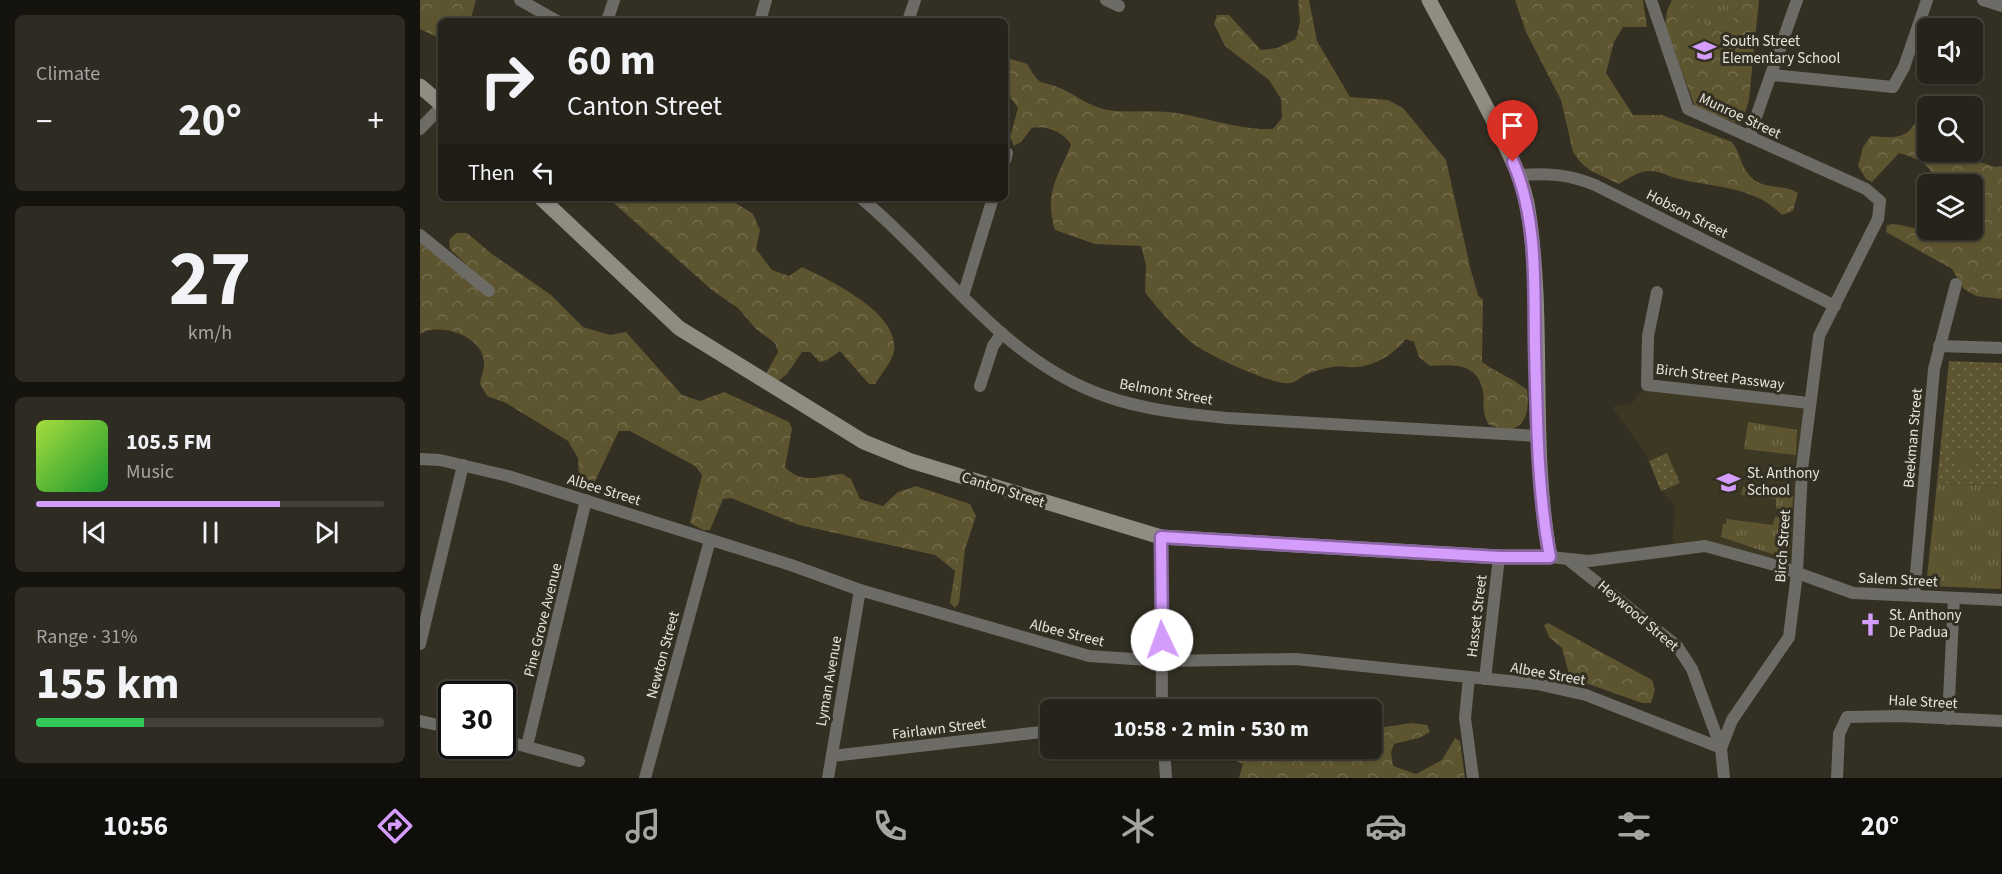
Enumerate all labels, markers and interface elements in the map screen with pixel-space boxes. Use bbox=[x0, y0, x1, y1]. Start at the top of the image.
map controls bbox=[1917, 18, 1983, 240]
button: sound bbox=[1917, 18, 1983, 84]
text: 60 m bbox=[567, 31, 656, 91]
place label: South Street Elementary School bbox=[1722, 31, 1840, 69]
school or university icon: South Street Elementary School bbox=[1691, 37, 1717, 63]
icon: right bbox=[468, 42, 546, 120]
text: Climate bbox=[36, 60, 100, 88]
text: Canton Street bbox=[567, 87, 722, 126]
street label: Munroe Street bbox=[1695, 88, 1785, 144]
text: 20° bbox=[178, 89, 242, 153]
button: search bbox=[1917, 96, 1983, 162]
text: − bbox=[36, 98, 52, 145]
text: + bbox=[368, 98, 384, 145]
pin bbox=[1487, 100, 1538, 162]
icon: arrive bbox=[1496, 109, 1529, 142]
icon: left bbox=[527, 156, 560, 189]
text: Then bbox=[468, 157, 515, 189]
button: layers bbox=[1917, 174, 1983, 240]
street label: Hobson Street bbox=[1642, 184, 1732, 244]
text: 27 bbox=[169, 224, 251, 335]
text: km/h bbox=[188, 319, 232, 347]
street label: Birch Street Passway bbox=[1655, 359, 1785, 395]
street label: Belmont Street bbox=[1118, 373, 1214, 411]
street label: Beekman Street bbox=[1898, 387, 1928, 489]
text: 105.5 FM bbox=[126, 426, 212, 458]
text: Music bbox=[126, 458, 174, 486]
place label: St. Anthony School bbox=[1747, 463, 1819, 501]
street label: Canton Street bbox=[959, 467, 1047, 513]
street label: Albee Street bbox=[565, 469, 643, 511]
school or university icon: St. Anthony School bbox=[1716, 469, 1742, 495]
street label: Birch Street bbox=[1770, 509, 1796, 583]
icon: previous bbox=[78, 516, 111, 549]
icon: pause bbox=[194, 516, 227, 549]
icon: next bbox=[310, 516, 343, 549]
street label: Pine Grove Avenue bbox=[519, 561, 567, 679]
street label: Salem Street bbox=[1858, 567, 1938, 593]
street label: Hasset Street bbox=[1462, 574, 1492, 658]
street label: Heywood Street bbox=[1593, 576, 1683, 656]
place label: St. Anthony De Padua bbox=[1889, 605, 1961, 643]
position arrow bbox=[1130, 608, 1194, 672]
street label: Newton Street bbox=[641, 609, 685, 701]
church icon: St. Anthony De Padua bbox=[1858, 611, 1884, 637]
street label: Albee Street bbox=[1028, 614, 1106, 652]
text: Range · 31% bbox=[36, 623, 137, 651]
street label: Lyman Avenue bbox=[811, 634, 847, 728]
text: 155 km bbox=[36, 652, 180, 716]
street label: Albee Street bbox=[1509, 657, 1587, 691]
speed limit sign: 30 bbox=[438, 681, 516, 759]
street label: Hale Street bbox=[1888, 690, 1958, 714]
street label: Fairlawn Street bbox=[891, 713, 987, 745]
text: 10:58 · 2 min · 530 m bbox=[1113, 713, 1309, 745]
icon: directions bbox=[374, 805, 416, 847]
icon: music bbox=[622, 805, 664, 847]
icon: phone bbox=[869, 805, 911, 847]
icon: climate bbox=[1117, 805, 1159, 847]
icon: car bbox=[1365, 805, 1407, 847]
icon: filters bbox=[1613, 805, 1655, 847]
text: 10:56 bbox=[103, 807, 168, 846]
text: 20° bbox=[1861, 807, 1899, 846]

